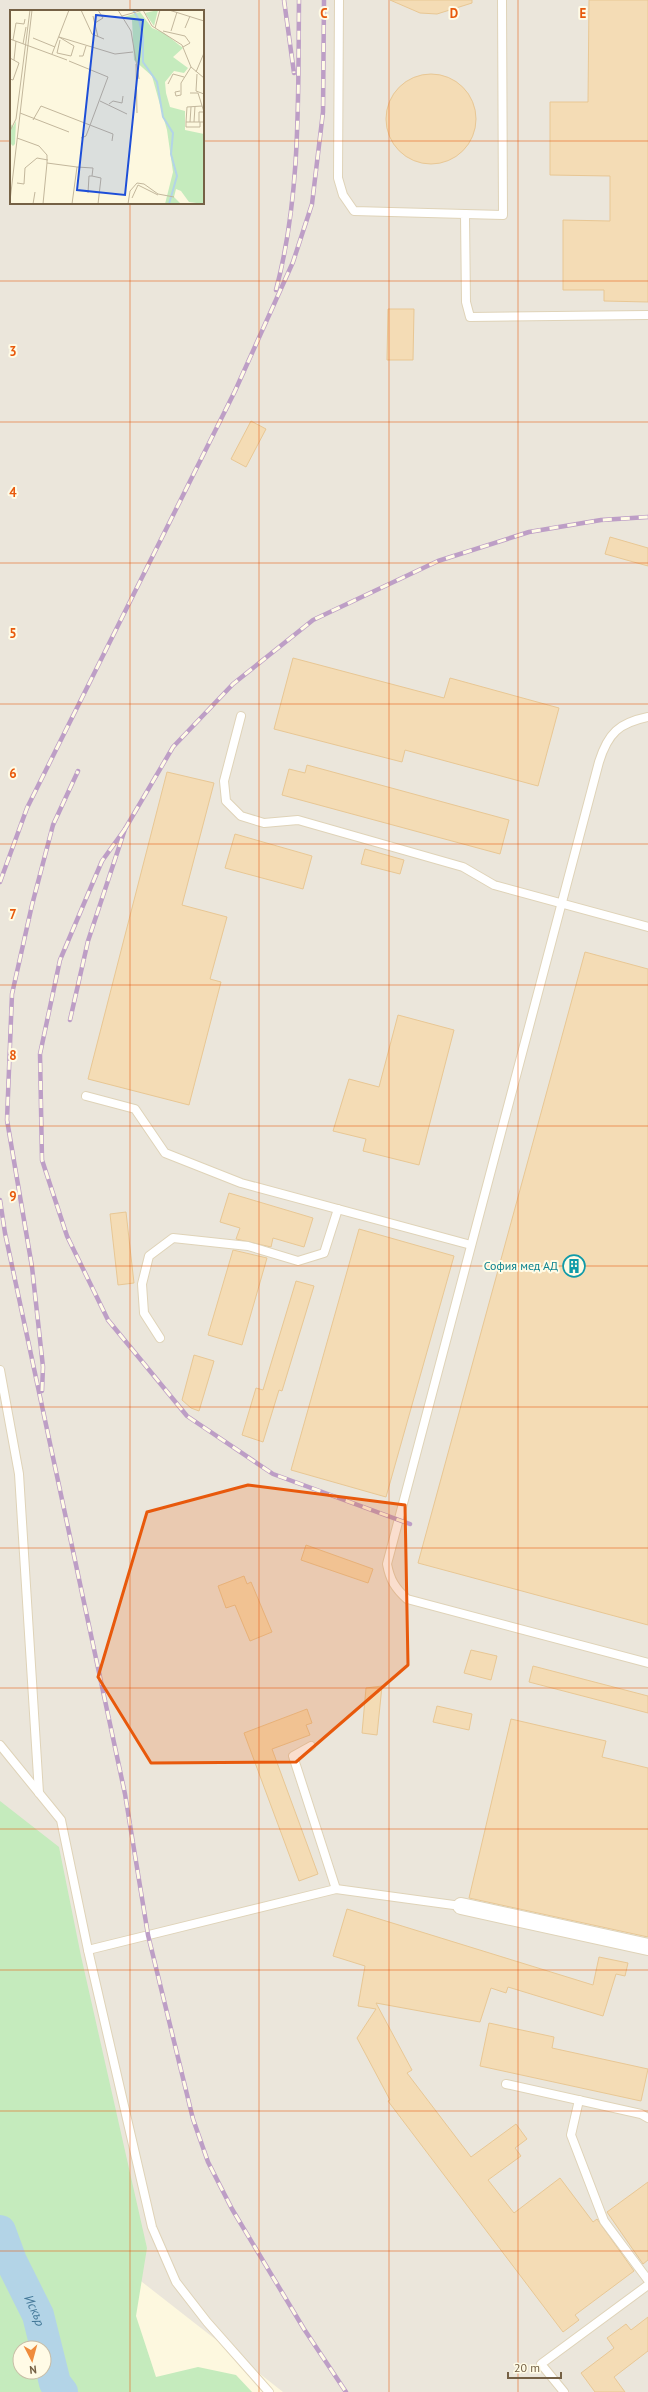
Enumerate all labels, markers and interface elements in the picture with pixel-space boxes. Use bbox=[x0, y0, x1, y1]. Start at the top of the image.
text: C bbox=[320, 5, 328, 22]
text: D bbox=[450, 5, 458, 22]
text: E bbox=[580, 5, 587, 22]
inset map bbox=[10, 10, 204, 204]
text: 3 bbox=[9, 343, 17, 360]
text: 4 bbox=[9, 484, 17, 501]
text: 5 bbox=[9, 625, 17, 642]
text: 6 bbox=[9, 765, 17, 782]
text: 7 bbox=[9, 906, 17, 923]
text: 8 bbox=[9, 1047, 17, 1064]
text: 9 bbox=[9, 1188, 17, 1205]
building icon: София мед АД bbox=[561, 1253, 587, 1279]
place label: София мед АД bbox=[484, 1258, 558, 1273]
water label: Искър bbox=[20, 2292, 49, 2328]
north arrow bbox=[12, 2340, 52, 2380]
scale bar bbox=[508, 2354, 561, 2380]
text: 20 m bbox=[514, 2360, 540, 2375]
text: N bbox=[29, 2363, 37, 2377]

